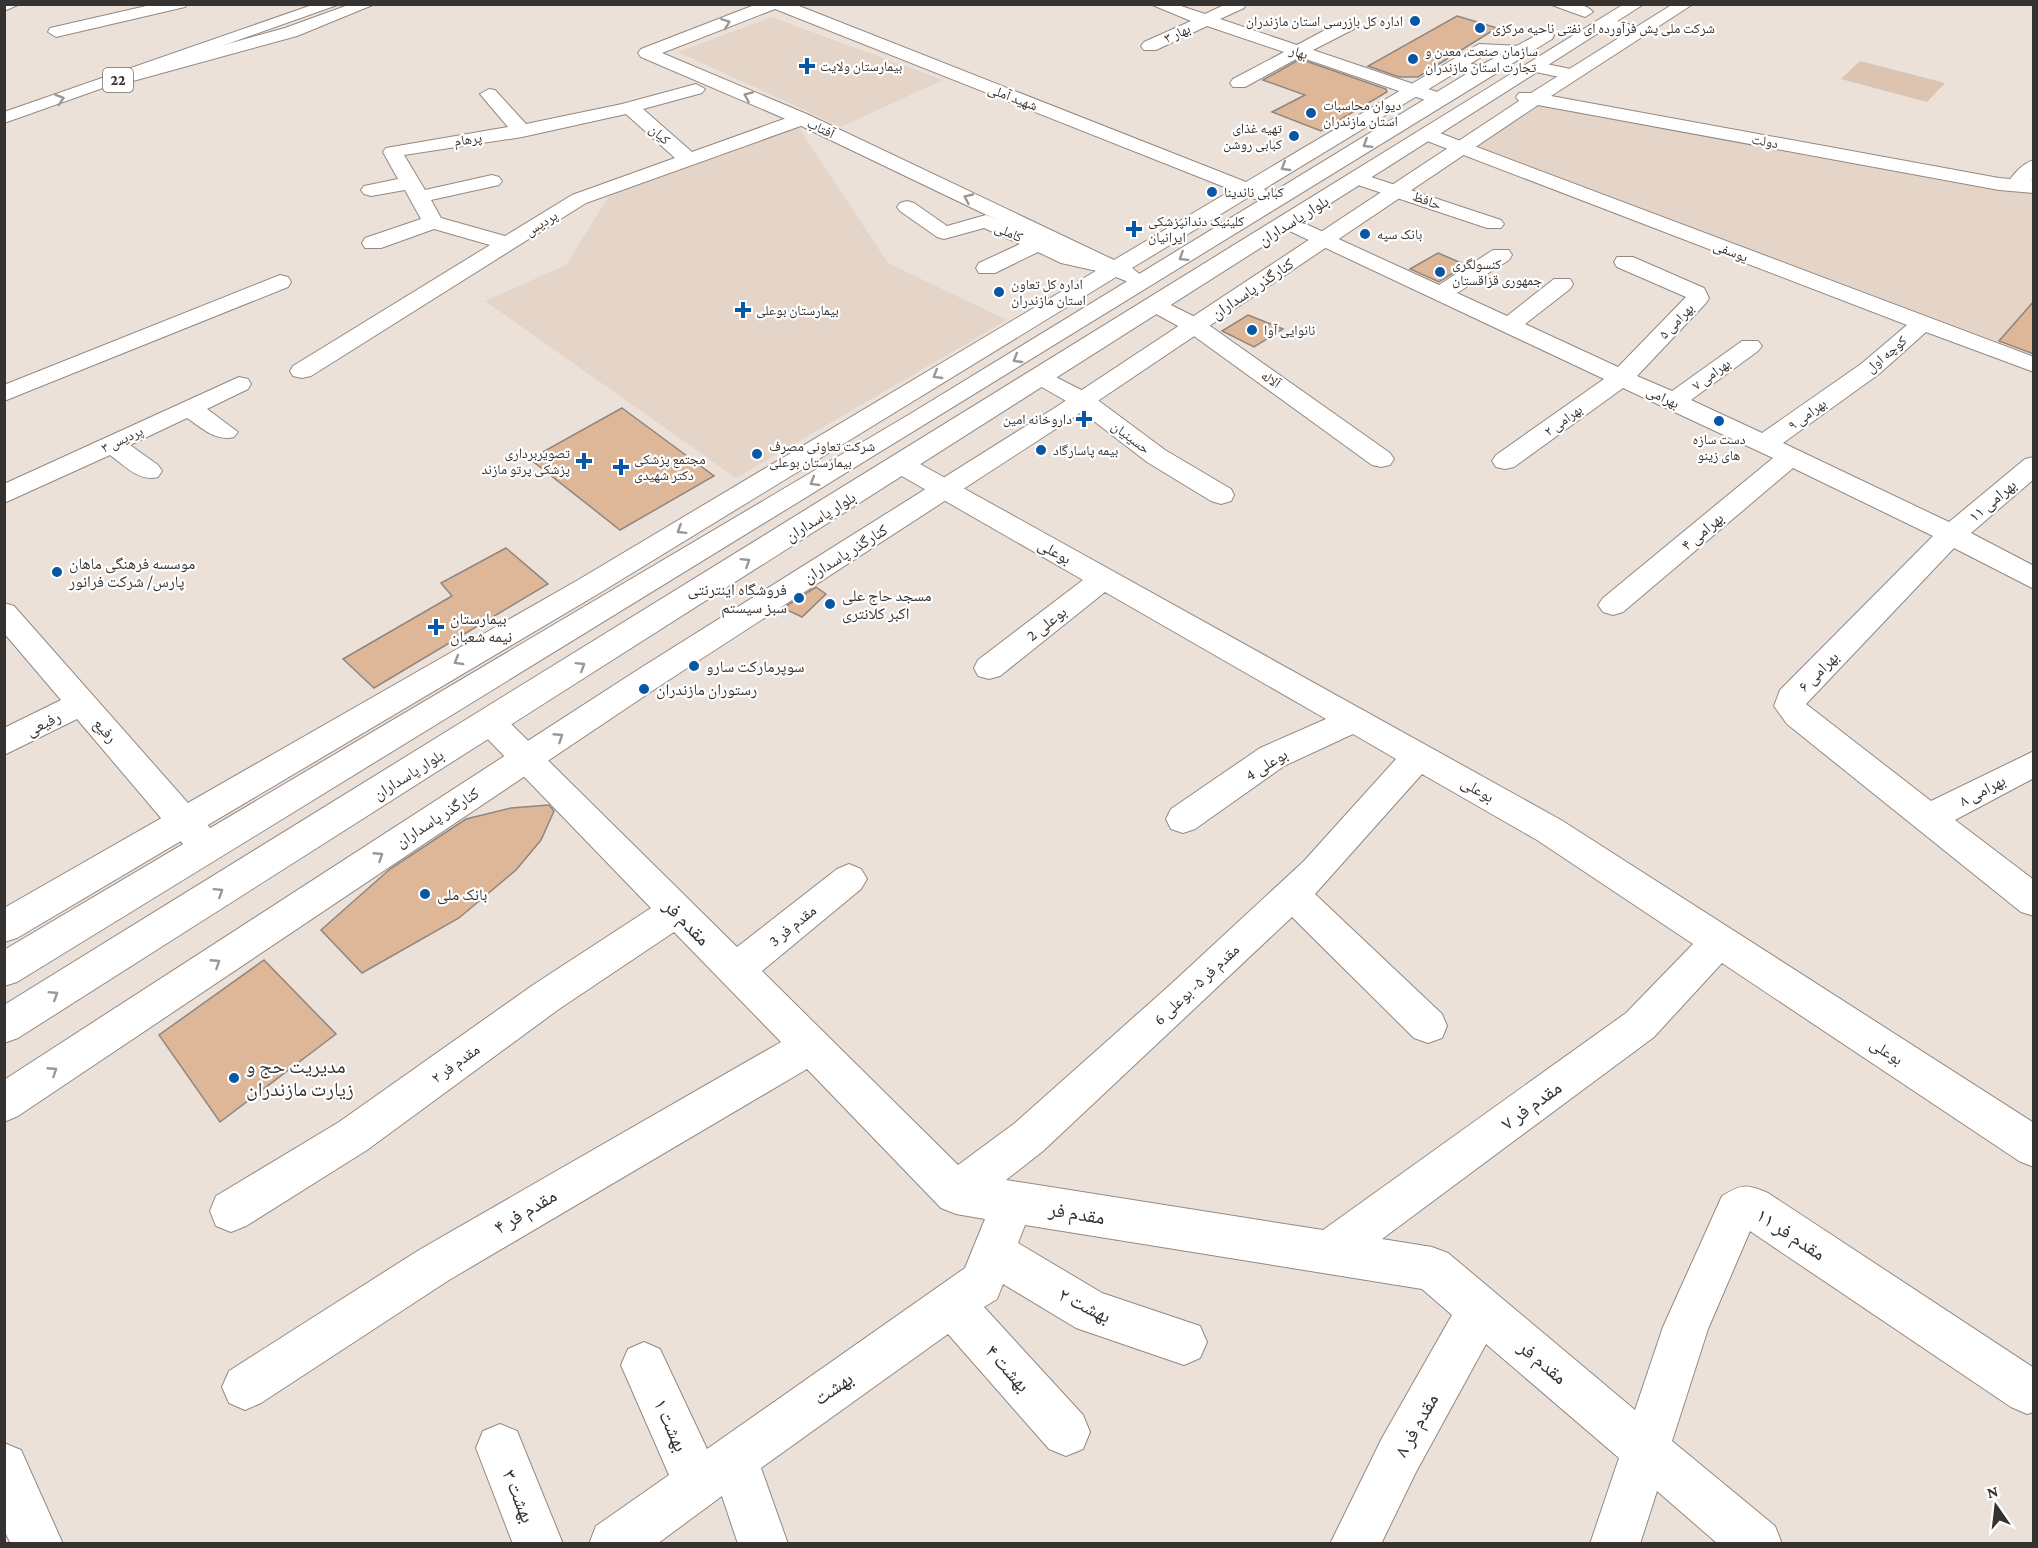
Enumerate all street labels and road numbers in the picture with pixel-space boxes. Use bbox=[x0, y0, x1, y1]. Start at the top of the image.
street label: بهار ۳ bbox=[1161, 20, 1193, 47]
street label: بهار bbox=[1287, 41, 1310, 63]
road number: 22 bbox=[103, 68, 133, 92]
street label: شهید آملی bbox=[986, 80, 1040, 115]
street label: آفتاب bbox=[804, 115, 838, 142]
street label: کیان bbox=[646, 120, 674, 148]
street label: پرهام bbox=[453, 129, 483, 151]
street label: دولت bbox=[1750, 131, 1780, 152]
street label: حافظ bbox=[1411, 187, 1444, 213]
street label: بلوار پاسداران bbox=[1255, 192, 1333, 250]
street label: پردیس bbox=[522, 207, 561, 240]
street label: کاملی bbox=[992, 219, 1026, 246]
street label: یوسفی bbox=[1711, 237, 1751, 266]
street label: کنارگذر پاسداران bbox=[1208, 254, 1298, 324]
street label: بهرامی ۵ bbox=[1655, 300, 1698, 343]
street label: کوچه اول bbox=[1862, 332, 1910, 376]
street label: بهرامی ۷ bbox=[1689, 355, 1734, 394]
street label: آلاله bbox=[1258, 367, 1284, 392]
street label: بهرامی bbox=[1644, 383, 1682, 412]
street label: بهرامی ۹ bbox=[1785, 395, 1830, 434]
street label: بهرامی ۲ bbox=[1541, 401, 1586, 440]
street label: حسینیان bbox=[1108, 417, 1153, 458]
street label: پردیس ۳ bbox=[99, 422, 146, 457]
street label: بهرامی ۱۱ bbox=[1965, 476, 2021, 527]
street label: بلوار پاسداران bbox=[782, 488, 860, 546]
street label: بهرامی ۴ bbox=[1678, 509, 1728, 555]
street label: کنارگذر پاسداران bbox=[800, 521, 892, 588]
street label: بوعلی bbox=[1034, 536, 1074, 569]
street label: بوعلی 2 bbox=[1023, 603, 1071, 646]
street label: بهرامی ۶ bbox=[1795, 648, 1843, 696]
street label: رفیعی bbox=[23, 708, 64, 741]
street label: رفیع bbox=[89, 715, 121, 747]
street label: بوعلی 4 bbox=[1242, 745, 1291, 785]
street label: بلوار پاسداران bbox=[370, 746, 448, 804]
street label: بهرامی ۸ bbox=[1957, 771, 2009, 811]
street label: بوعلی bbox=[1457, 773, 1497, 807]
street label: کنارگذر پاسداران bbox=[392, 784, 483, 852]
street label: مقدم فر bbox=[656, 894, 715, 952]
street label: مقدم فر 3 bbox=[765, 901, 821, 951]
street label: مقدم فر ۵- بوعلی 6 bbox=[1150, 941, 1244, 1030]
street label: بوعلی bbox=[1866, 1035, 1906, 1070]
street label: مقدم فر ۲ bbox=[428, 1040, 484, 1088]
street label: مقدم فر ۷ bbox=[1497, 1076, 1567, 1137]
street label: مقدم فر ۴ bbox=[490, 1184, 562, 1241]
street label: مقدم فر bbox=[1046, 1198, 1107, 1231]
street label: مقدم فر ۱۱ bbox=[1751, 1204, 1830, 1267]
street label: بهشت ۲ bbox=[1055, 1283, 1115, 1328]
street label: مقدم فر bbox=[1512, 1335, 1572, 1391]
street label: بهشت ۴ bbox=[981, 1340, 1035, 1397]
street label: بهشت bbox=[809, 1367, 857, 1410]
street label: مقدم فر ۸ bbox=[1390, 1389, 1445, 1462]
street label: بهشت ۱ bbox=[649, 1395, 692, 1455]
street label: بهشت ۳ bbox=[497, 1466, 540, 1526]

